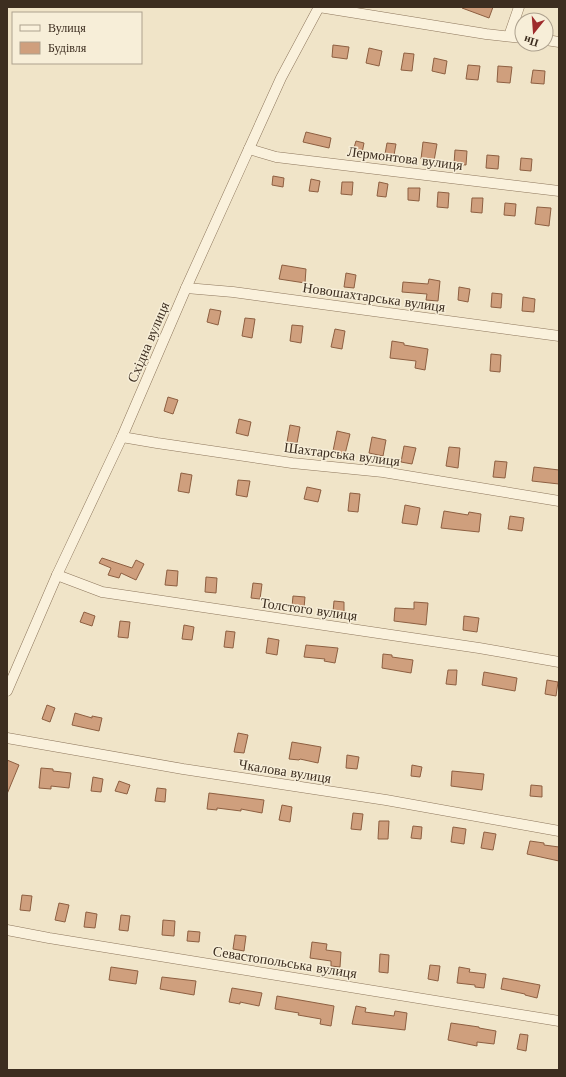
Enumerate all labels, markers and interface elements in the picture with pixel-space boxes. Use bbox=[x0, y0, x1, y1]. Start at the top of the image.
legend bbox=[12, 12, 142, 64]
north arrow bbox=[514, 12, 554, 52]
text: Вулиця bbox=[48, 20, 86, 35]
text: Пн bbox=[521, 32, 540, 50]
text: Будівля bbox=[48, 40, 87, 55]
street label: Лермонтова вулиця bbox=[346, 142, 464, 174]
street label: Новошахтарська вулиця bbox=[301, 278, 447, 316]
street label: Східна вулиця bbox=[123, 298, 173, 385]
street label: Шахтарська вулиця bbox=[283, 438, 402, 470]
street label: Толстого вулиця bbox=[259, 593, 359, 625]
street label: Чкалова вулиця bbox=[237, 755, 333, 787]
street label: Севастопольська вулиця bbox=[212, 942, 359, 982]

